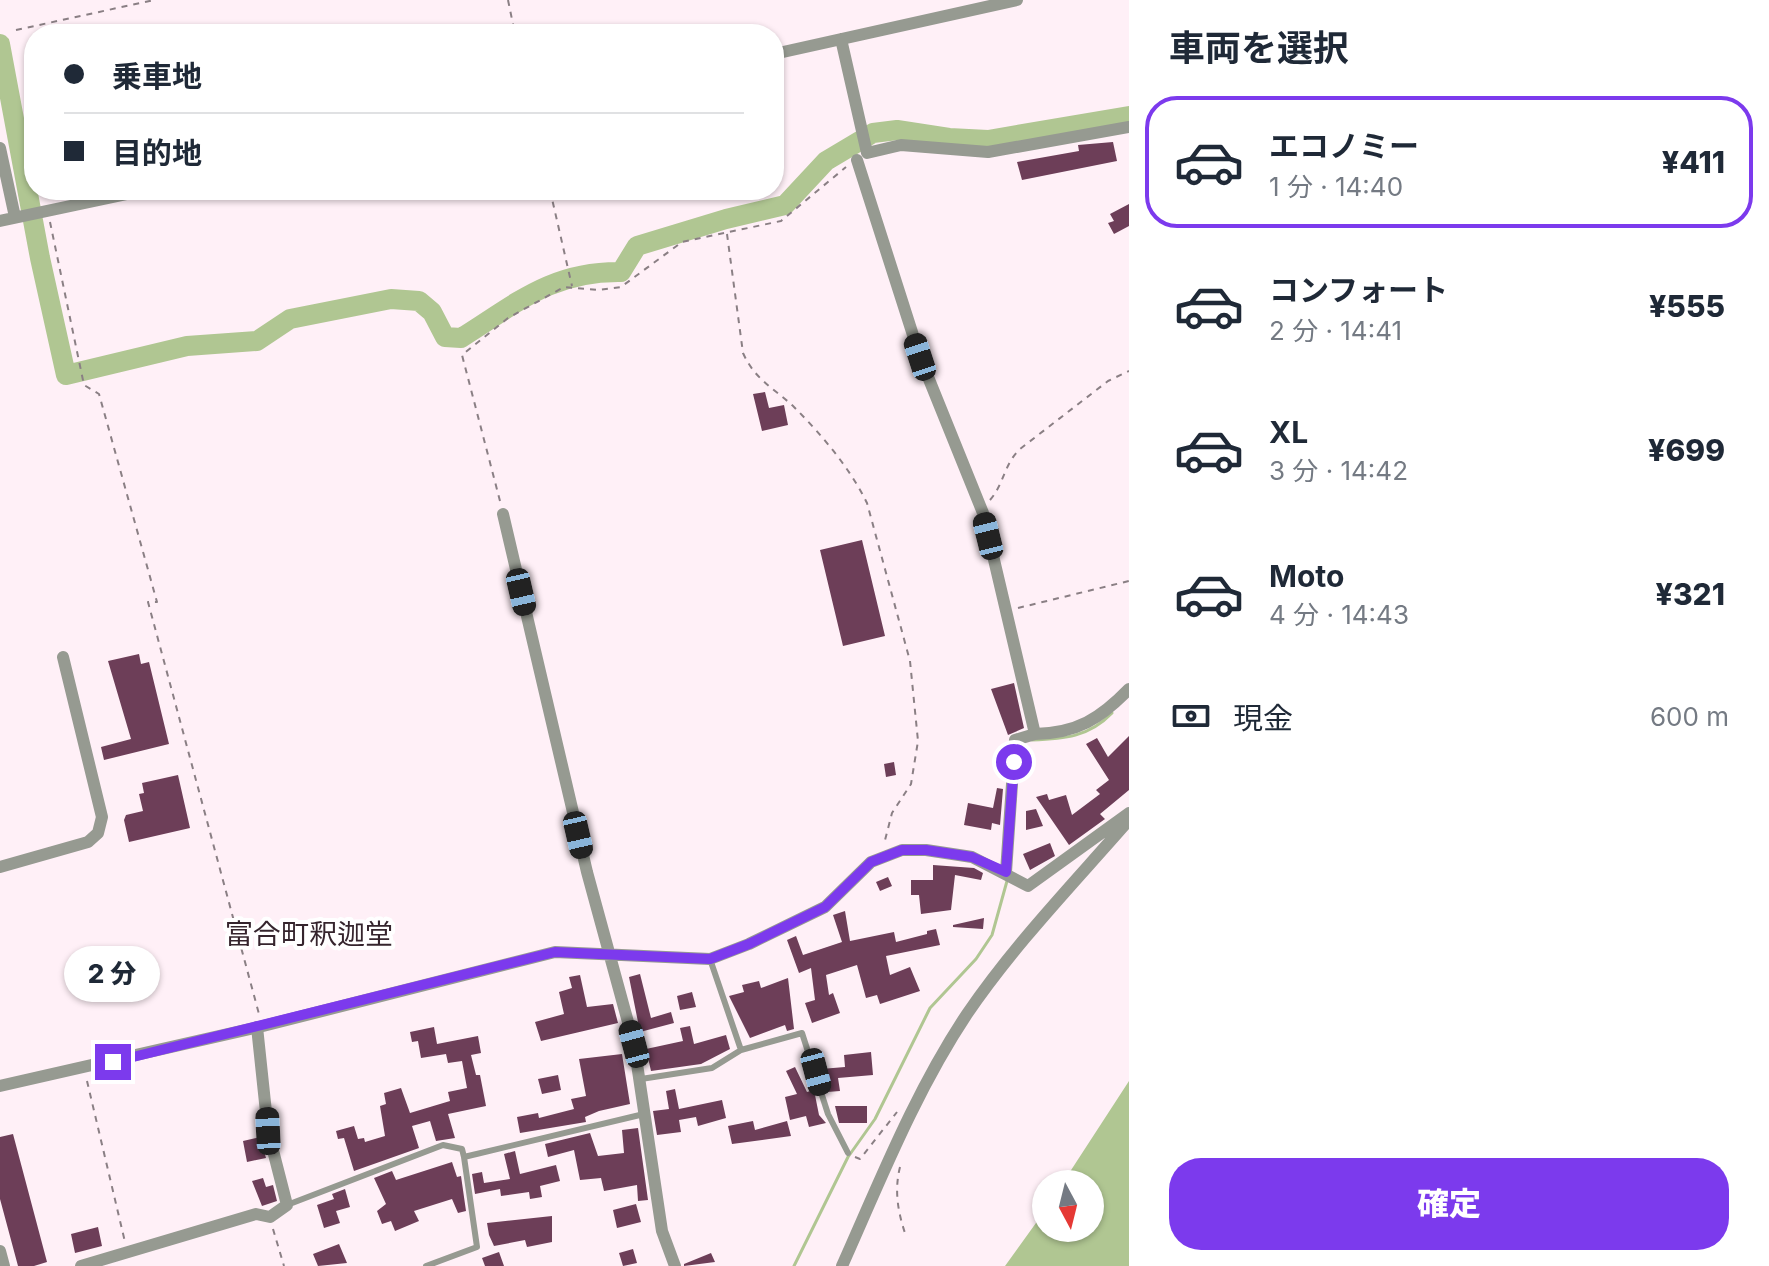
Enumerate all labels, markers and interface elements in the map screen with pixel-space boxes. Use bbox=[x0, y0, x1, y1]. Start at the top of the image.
text: 車両を選択 bbox=[1169, 26, 1349, 70]
text: 乗車地 bbox=[112, 58, 202, 94]
icon: car bbox=[1173, 126, 1245, 198]
text: エコノミー bbox=[1269, 128, 1419, 164]
text: 目的地 bbox=[112, 135, 202, 171]
text: ¥411 bbox=[1662, 144, 1725, 180]
text: 1 分 · 14:40 bbox=[1269, 171, 1403, 202]
icon: car bbox=[1173, 270, 1245, 342]
text: コンフォート bbox=[1269, 272, 1448, 308]
text: ¥555 bbox=[1649, 288, 1725, 324]
text: 2 分 · 14:41 bbox=[1269, 315, 1402, 346]
car bbox=[901, 330, 939, 384]
icon: car bbox=[1173, 414, 1245, 486]
text: XL bbox=[1269, 414, 1308, 450]
text: ¥699 bbox=[1648, 432, 1725, 468]
text: 3 分 · 14:42 bbox=[1269, 455, 1408, 486]
car bbox=[971, 510, 1005, 562]
icon: car bbox=[1173, 558, 1245, 630]
text: Moto bbox=[1269, 558, 1344, 594]
car bbox=[504, 566, 538, 618]
text: ¥321 bbox=[1656, 576, 1725, 612]
text: 4 分 · 14:43 bbox=[1269, 599, 1409, 630]
icon: cash bbox=[1169, 694, 1213, 738]
text: 現金 bbox=[1233, 700, 1293, 736]
text: 600 m bbox=[1650, 701, 1729, 732]
route start bbox=[996, 744, 1032, 780]
car bbox=[561, 809, 595, 861]
district label: 富合町釈迦堂 bbox=[225, 917, 393, 951]
callout: 2 分 bbox=[65, 946, 161, 1002]
text: 2 分 bbox=[88, 958, 136, 989]
car bbox=[616, 1018, 652, 1070]
route end bbox=[95, 1044, 131, 1080]
car bbox=[798, 1046, 834, 1098]
car bbox=[255, 1106, 281, 1156]
button: 確定 bbox=[1169, 1158, 1729, 1250]
north arrow bbox=[1032, 1170, 1104, 1242]
map controls bbox=[1032, 1170, 1104, 1242]

